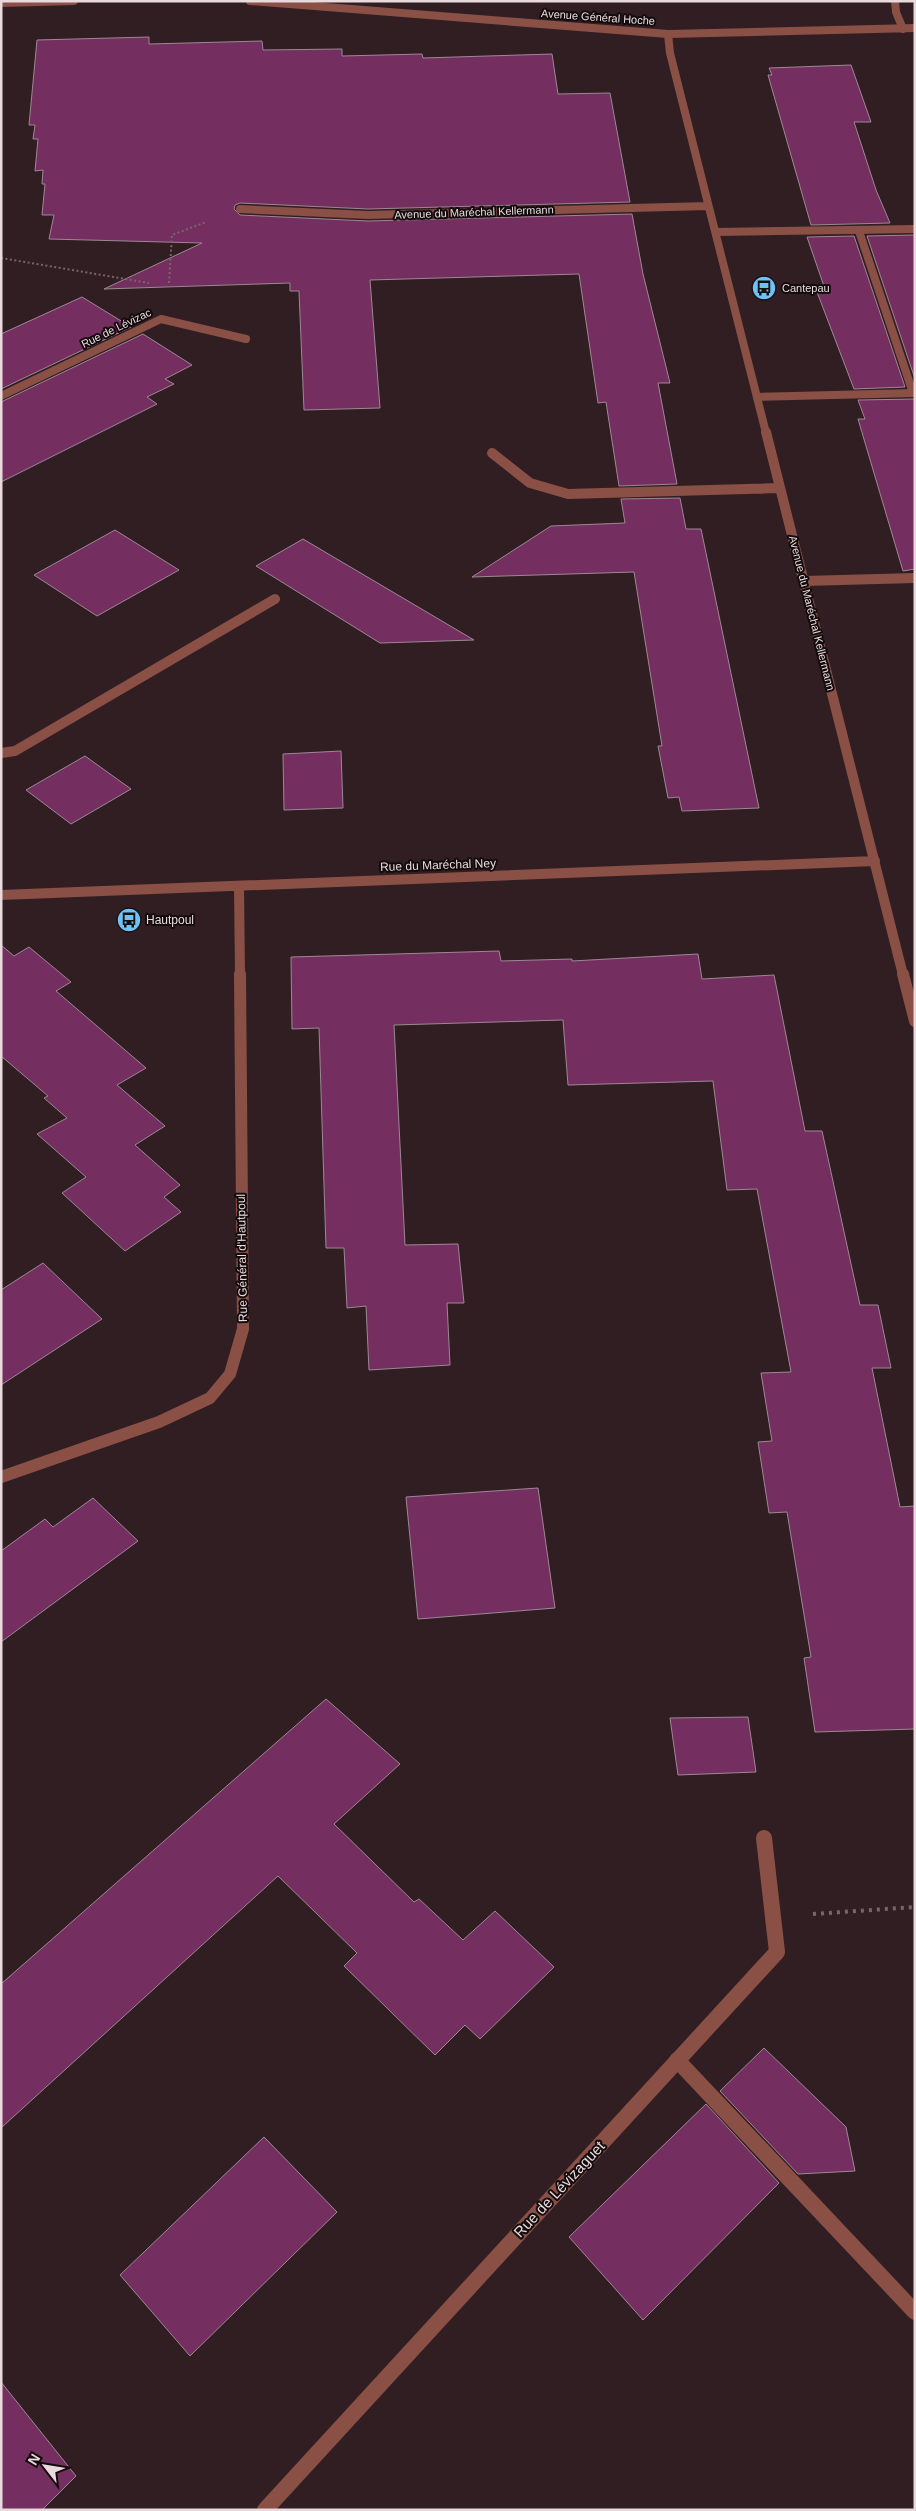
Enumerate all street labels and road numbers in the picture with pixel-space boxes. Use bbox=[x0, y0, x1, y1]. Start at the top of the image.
street label: Avenue Général Hoche bbox=[541, 7, 655, 27]
street label: Avenue du Maréchal Kellermann bbox=[394, 203, 554, 221]
street label: Rue de Lévizac bbox=[79, 306, 153, 350]
street label: Avenue du Maréchal Kellermann bbox=[787, 534, 837, 692]
street label: Rue du Maréchal Ney bbox=[380, 856, 496, 874]
street label: Rue Général d'Hautpoul bbox=[234, 1194, 250, 1322]
street label: Rue de Lévizaguet bbox=[510, 2137, 608, 2241]

